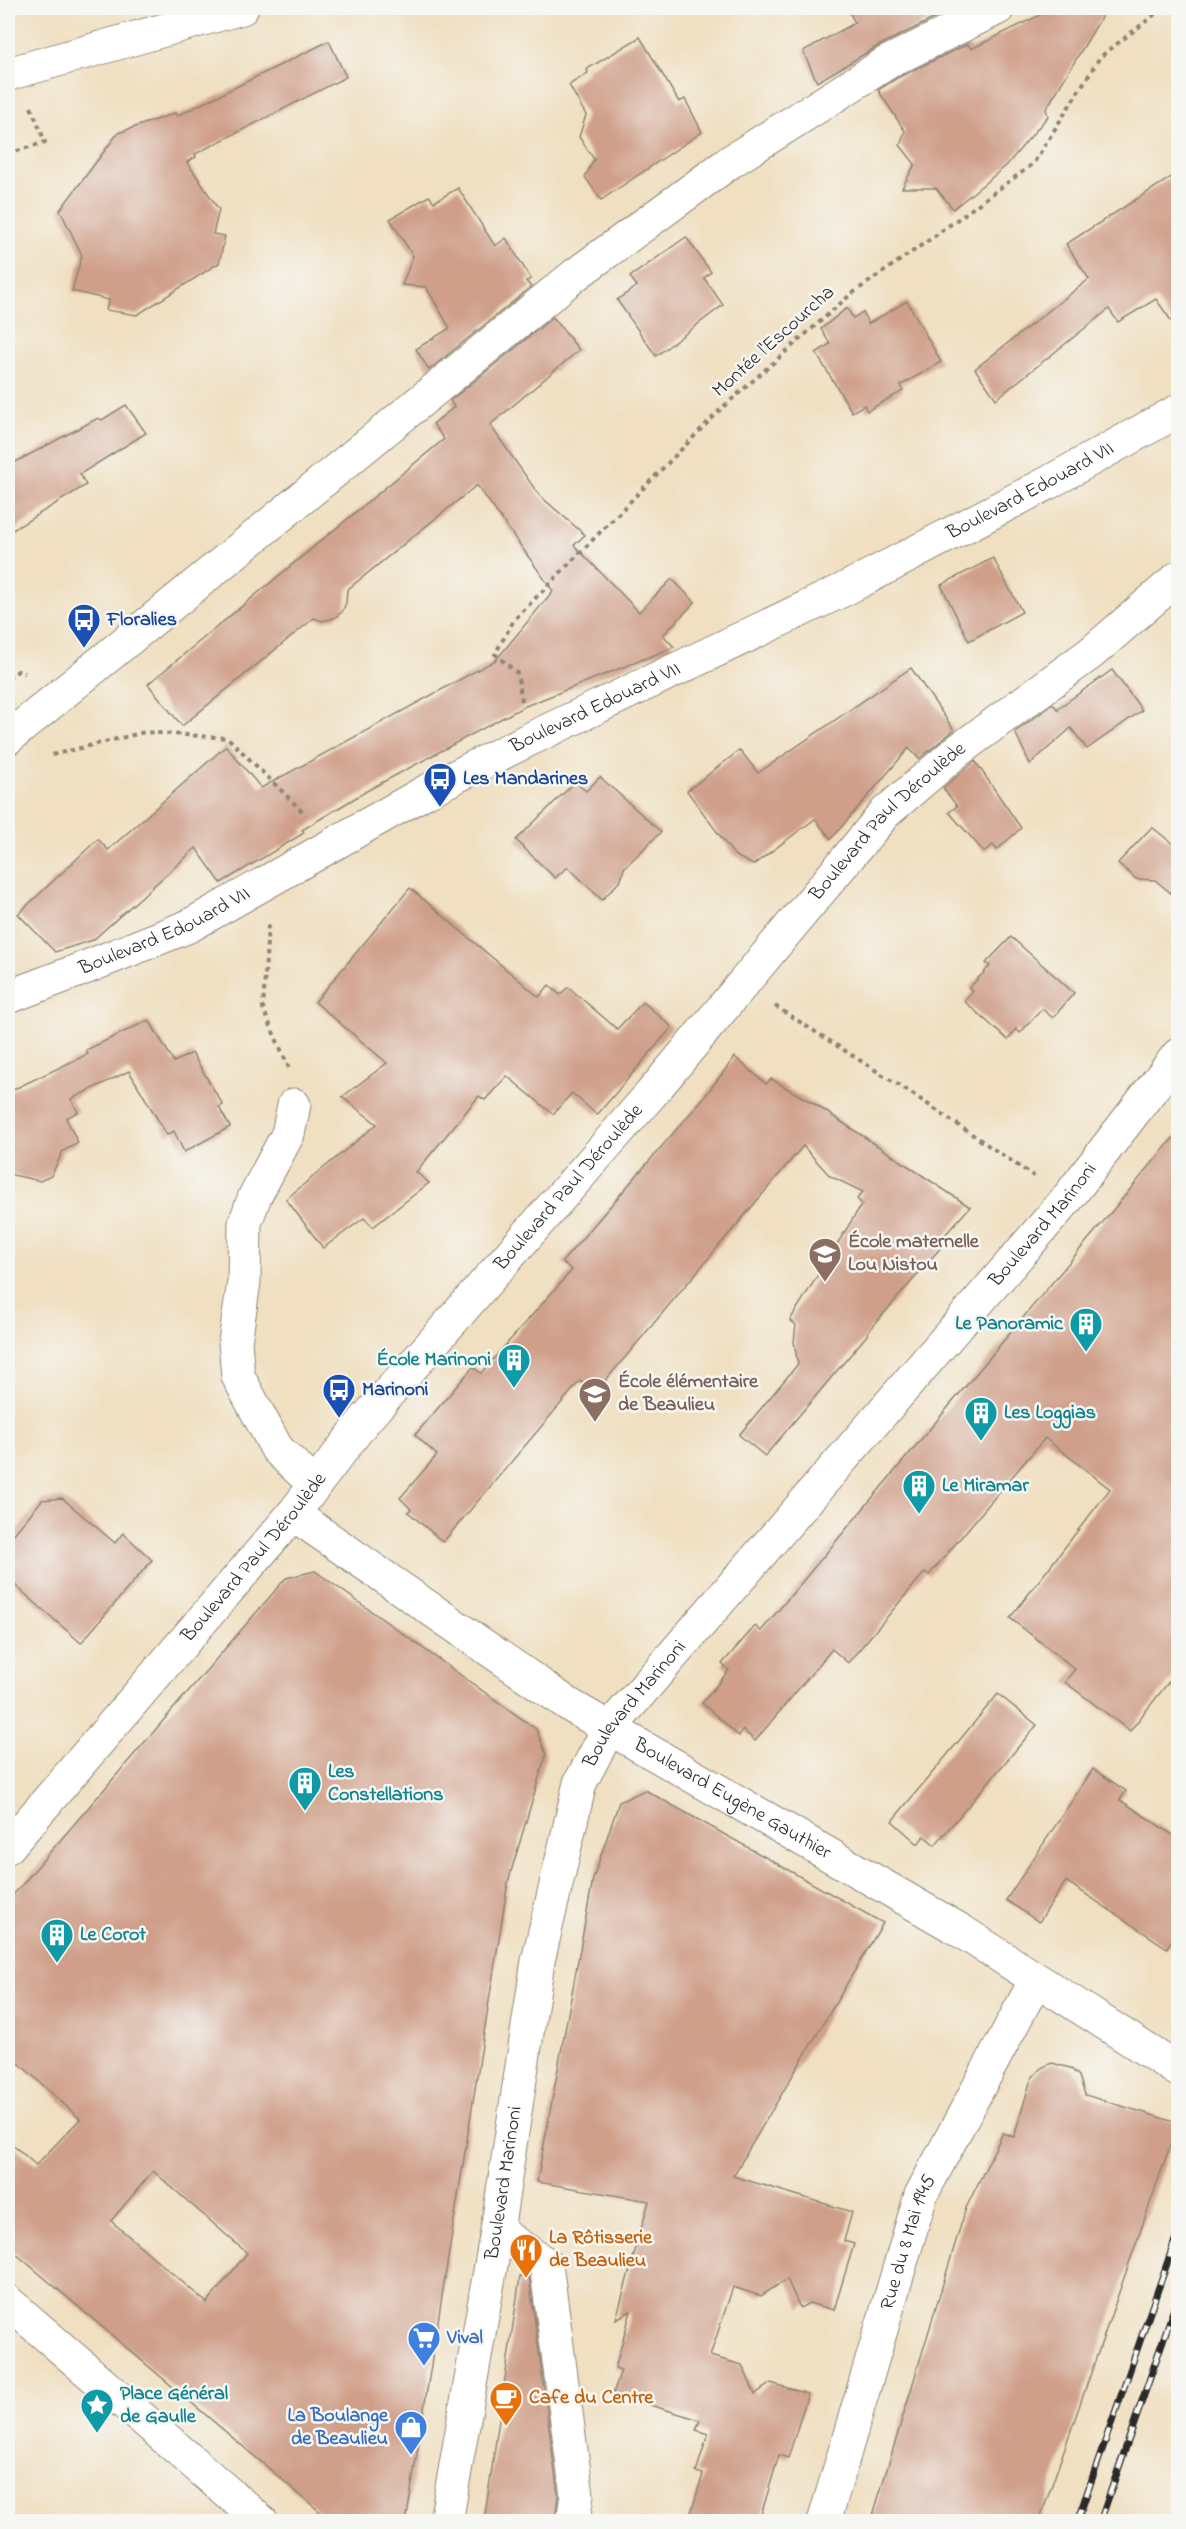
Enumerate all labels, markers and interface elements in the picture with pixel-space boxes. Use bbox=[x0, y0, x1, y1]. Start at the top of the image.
street label: Montée l'Escourcha bbox=[706, 279, 842, 405]
street label: Boulevard Edouard VII bbox=[941, 435, 1119, 548]
bus stop icon: Floralies bbox=[66, 602, 102, 649]
place label: Floralies bbox=[106, 606, 177, 635]
street label: Boulevard Edouard VII bbox=[504, 655, 686, 762]
street label: Boulevard Paul Déroulède bbox=[802, 735, 972, 908]
bus stop icon: Les Mandarines bbox=[422, 761, 458, 808]
place label: Les Mandarines bbox=[463, 765, 588, 794]
street label: Boulevard Edouard VII bbox=[74, 880, 256, 984]
street label: Boulevard Paul Déroulède bbox=[487, 1098, 650, 1278]
street label: Boulevard Marinoni bbox=[982, 1157, 1104, 1295]
place label: École maternelle Lou Nistou bbox=[848, 1228, 980, 1280]
school or university icon: École maternelle Lou Nistou bbox=[807, 1236, 843, 1283]
building icon: Le Panoramic bbox=[1068, 1306, 1104, 1353]
place label: Le Panoramic bbox=[955, 1310, 1064, 1339]
building icon: École Marinoni bbox=[496, 1342, 532, 1389]
place label: École Marinoni bbox=[376, 1346, 491, 1375]
place label: École élémentaire de Beaulieu bbox=[618, 1368, 759, 1420]
bus stop icon: Marinoni bbox=[321, 1372, 357, 1419]
place label: Marinoni bbox=[362, 1376, 429, 1405]
school or university icon: École élémentaire de Beaulieu bbox=[577, 1376, 613, 1423]
building icon: Les Loggias bbox=[963, 1395, 999, 1442]
place label: Les Loggias bbox=[1004, 1399, 1096, 1429]
street label: Boulevard Paul Déroulède bbox=[174, 1467, 334, 1650]
building icon: Le Miramar bbox=[901, 1468, 937, 1515]
place label: Le Miramar bbox=[942, 1472, 1029, 1501]
street label: Boulevard Marinoni bbox=[576, 1634, 694, 1774]
street label: Boulevard Eugène Gauthier bbox=[627, 1730, 837, 1868]
place label: Les Constellations bbox=[328, 1758, 443, 1810]
building icon: Les Constellations bbox=[287, 1765, 323, 1812]
building icon: Le Corot bbox=[39, 1917, 75, 1964]
place label: Le Corot bbox=[80, 1921, 146, 1950]
street label: Boulevard Marinoni bbox=[478, 2104, 530, 2263]
street label: Rue du 8 Mai 1945 bbox=[873, 2170, 944, 2313]
place label: La Rôtisserie de Beaulieu bbox=[549, 2224, 653, 2276]
restaurant icon: La Rôtisserie de Beaulieu bbox=[508, 2232, 544, 2279]
supermarket icon: Vival bbox=[406, 2320, 442, 2367]
place label: Vival bbox=[446, 2324, 483, 2353]
place label: Place Général de Gaulle bbox=[120, 2380, 228, 2432]
cafe icon: Cafe du Centre bbox=[488, 2380, 524, 2427]
place label: Cafe du Centre bbox=[529, 2384, 654, 2413]
place icon: Place Général de Gaulle bbox=[79, 2387, 115, 2434]
place label: La Boulange de Beaulieu bbox=[288, 2402, 389, 2454]
shop icon: La Boulange de Beaulieu bbox=[393, 2409, 429, 2456]

